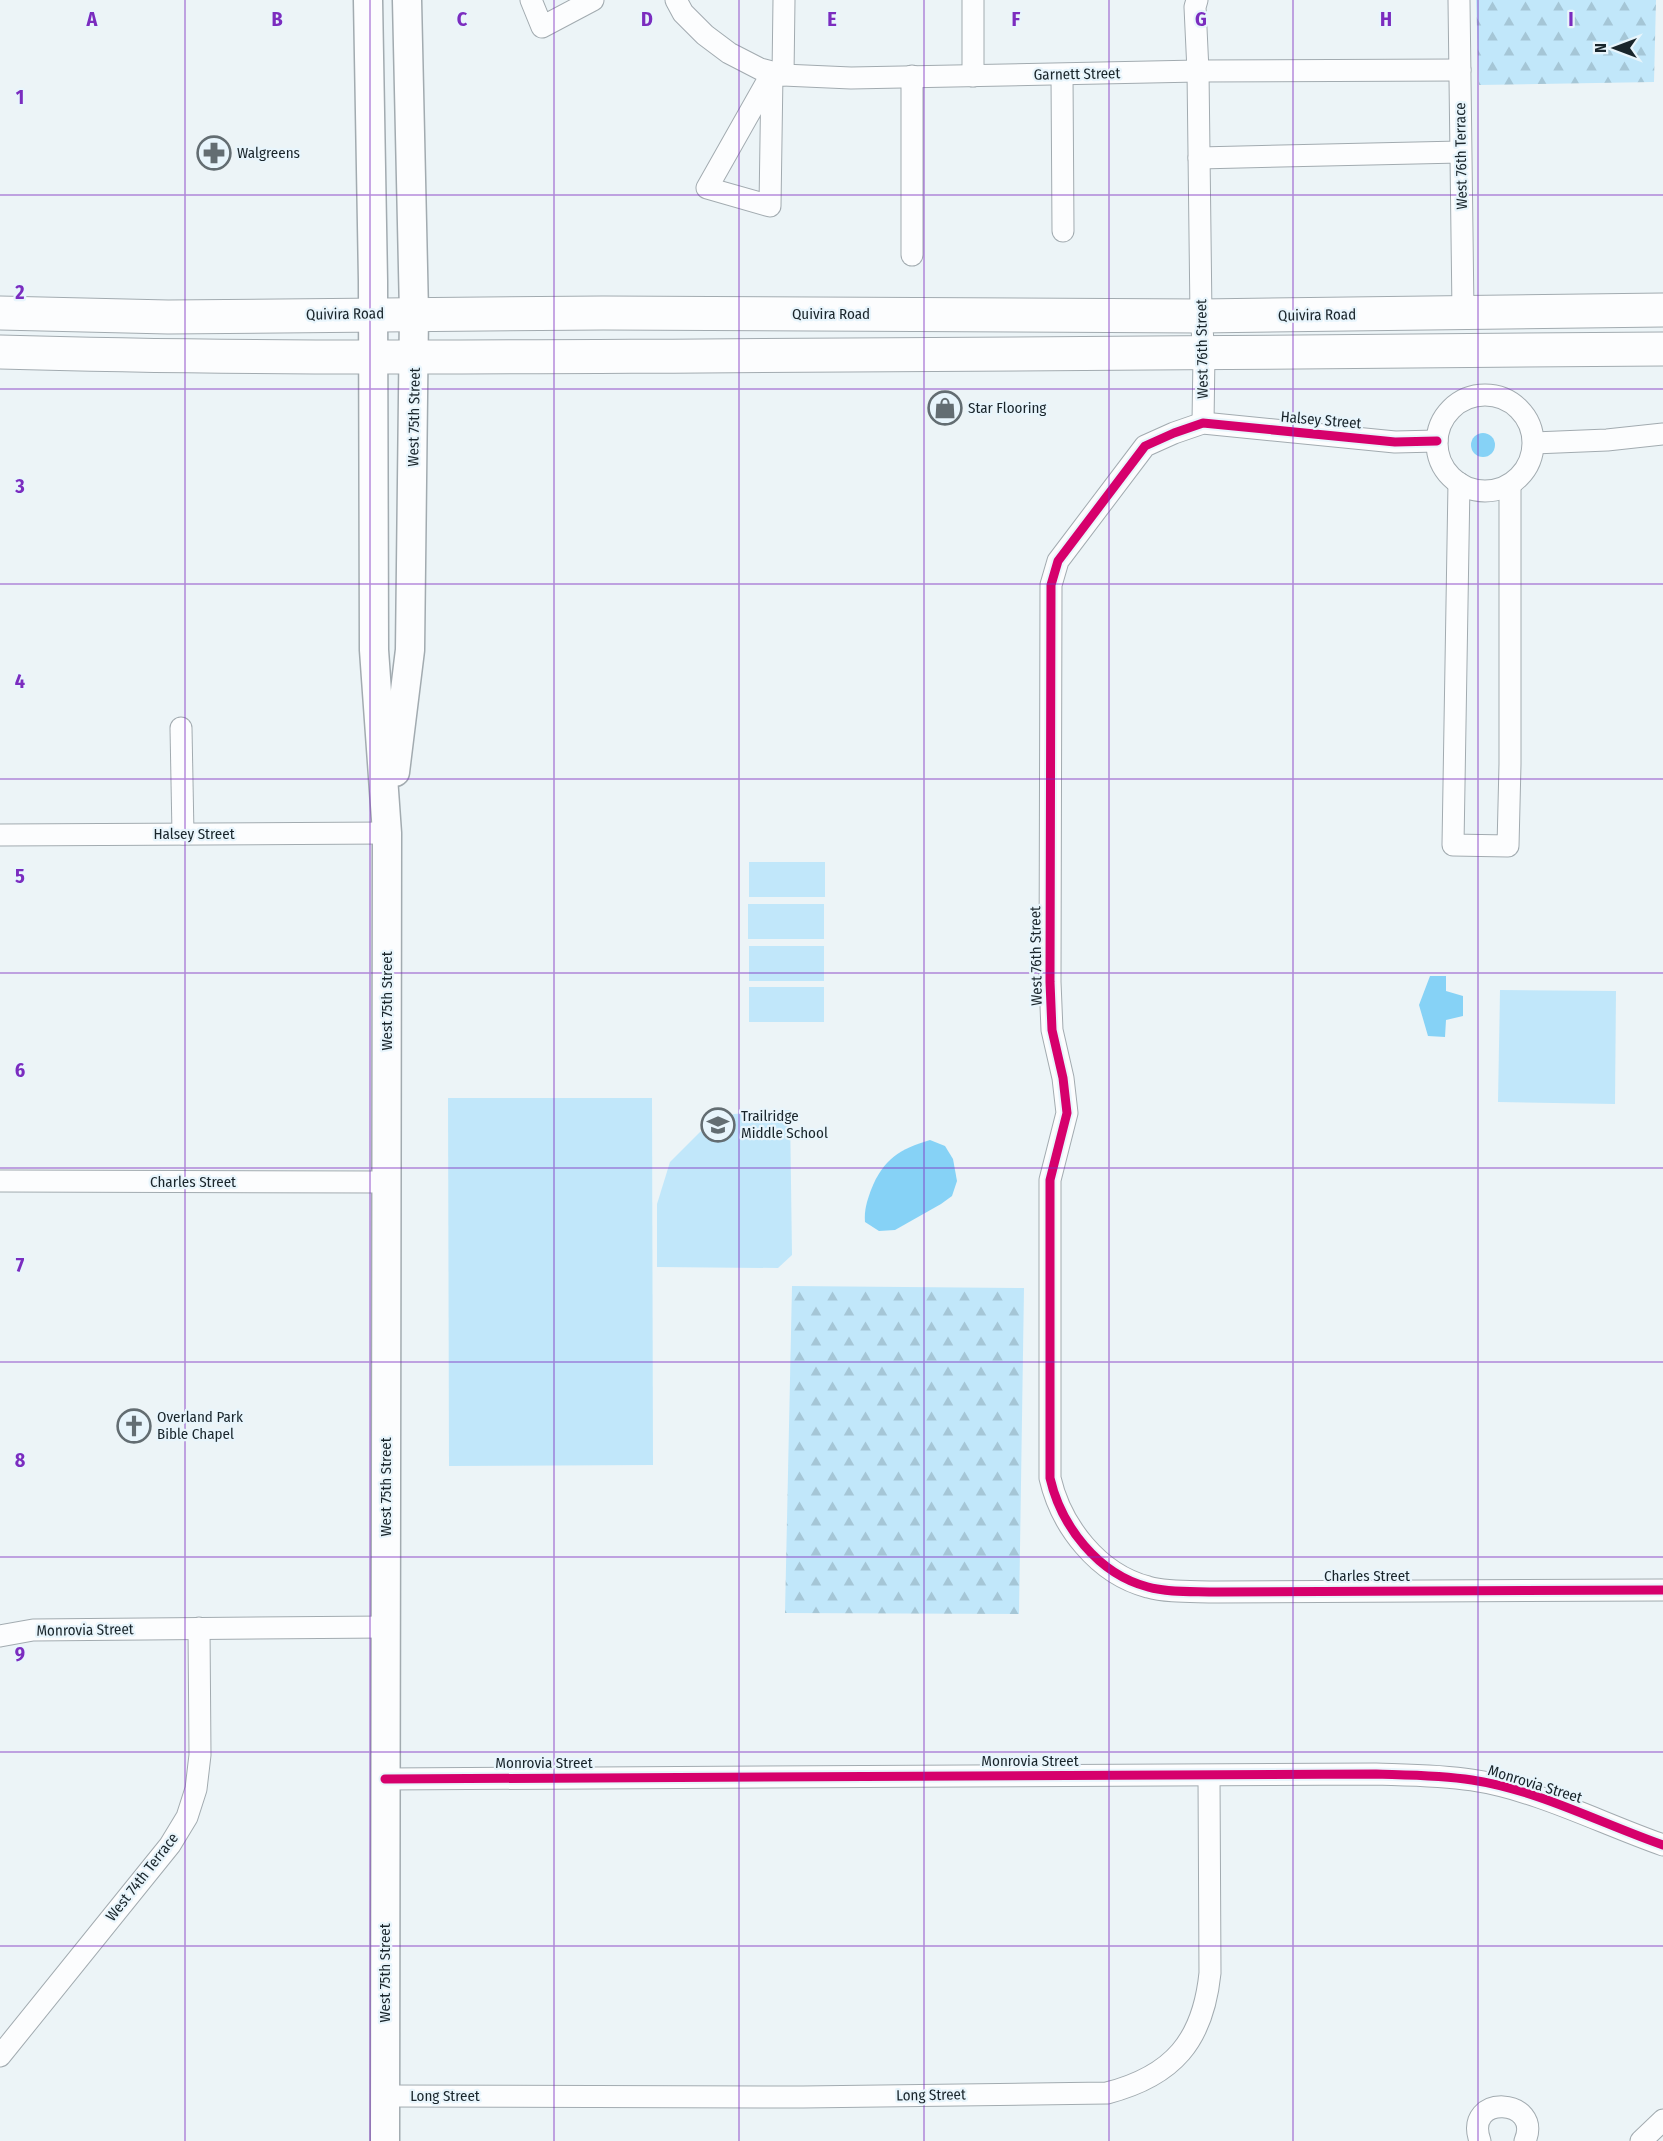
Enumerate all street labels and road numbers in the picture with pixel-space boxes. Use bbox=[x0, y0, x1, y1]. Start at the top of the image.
street label: Garnett Street bbox=[1033, 64, 1121, 84]
street label: West 76th Terrace bbox=[1451, 102, 1471, 210]
street label: West 76th Street bbox=[1192, 299, 1212, 399]
street label: Quivira Road bbox=[306, 304, 384, 324]
street label: Quivira Road bbox=[792, 305, 870, 323]
street label: Quivira Road bbox=[1278, 305, 1356, 325]
street label: West 75th Street bbox=[404, 367, 424, 467]
street label: Halsey Street bbox=[1280, 407, 1362, 433]
street label: Halsey Street bbox=[153, 825, 235, 843]
street label: West 76th Street bbox=[1026, 906, 1046, 1006]
street label: West 75th Street bbox=[378, 951, 396, 1051]
street label: Charles Street bbox=[150, 1173, 236, 1191]
street label: West 75th Street bbox=[377, 1437, 395, 1537]
street label: Charles Street bbox=[1324, 1567, 1410, 1585]
street label: Monrovia Street bbox=[36, 1620, 134, 1640]
street label: Monrovia Street bbox=[981, 1752, 1079, 1770]
street label: Monrovia Street bbox=[495, 1754, 593, 1772]
street label: Monrovia Street bbox=[1486, 1761, 1584, 1807]
street label: West 74th Terrace bbox=[102, 1829, 182, 1925]
street label: West 75th Street bbox=[376, 1923, 394, 2023]
street label: Long Street bbox=[896, 2085, 966, 2105]
street label: Long Street bbox=[410, 2087, 480, 2105]

